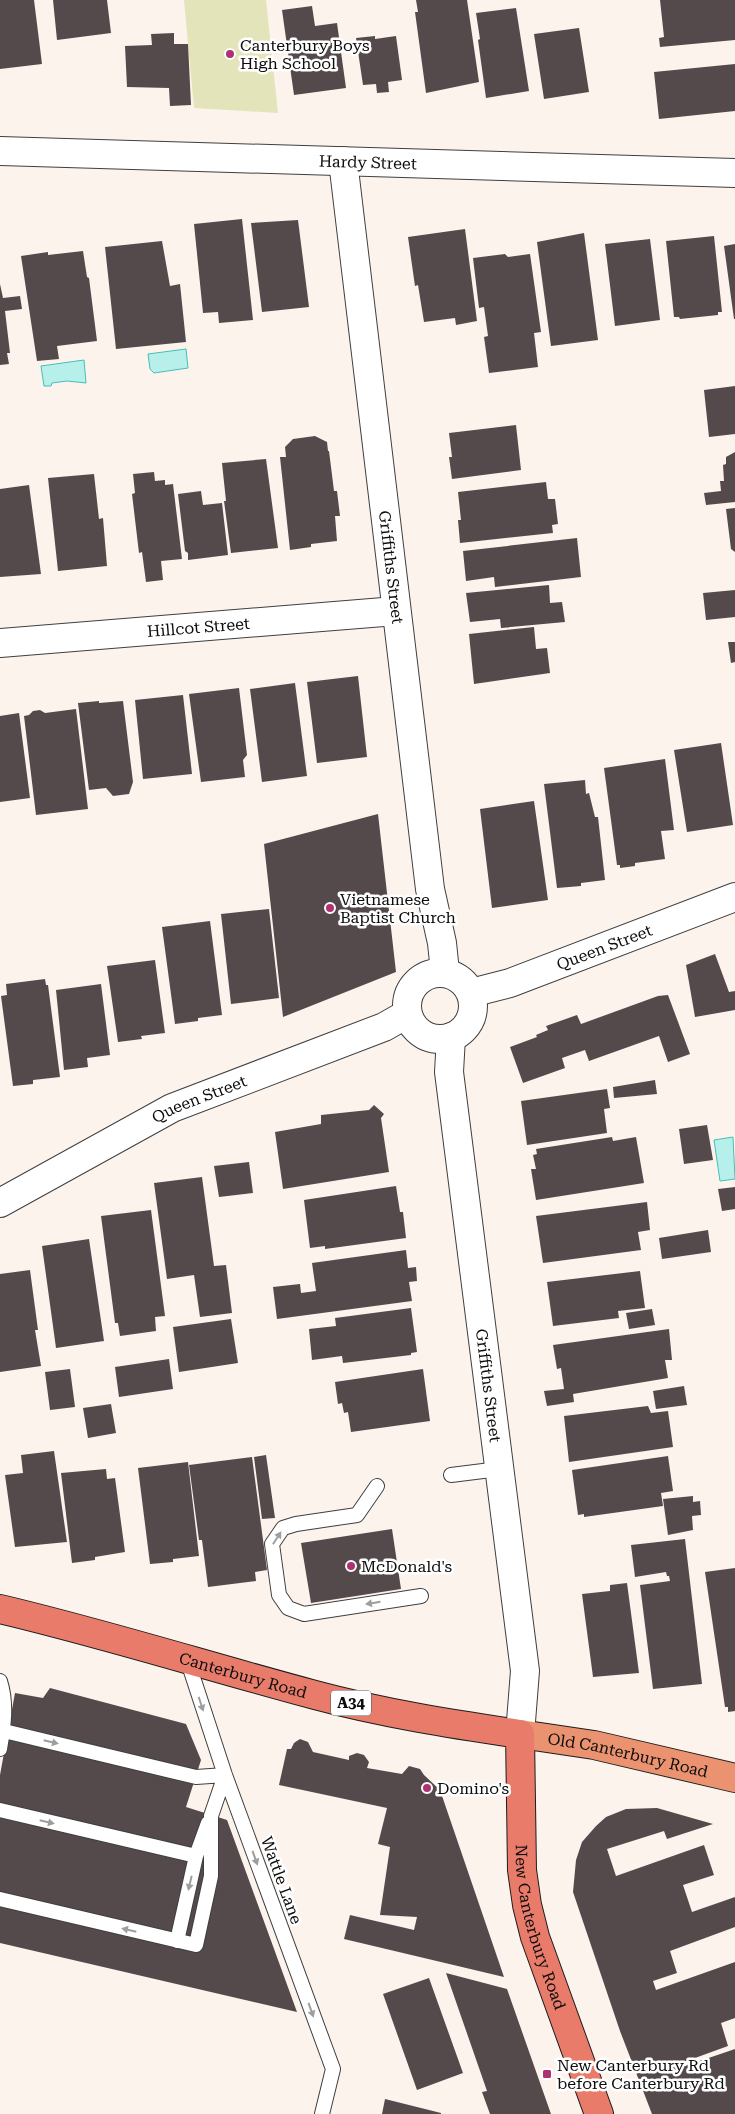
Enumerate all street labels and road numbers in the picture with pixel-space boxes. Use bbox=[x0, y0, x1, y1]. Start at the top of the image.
street label: Hardy Street bbox=[319, 152, 417, 173]
street label: Griffiths Street bbox=[375, 509, 407, 625]
street label: Hillcot Street bbox=[146, 614, 251, 641]
street label: Queen Street bbox=[554, 921, 655, 974]
street label: Queen Street bbox=[149, 1071, 249, 1127]
street label: Griffiths Street bbox=[472, 1328, 505, 1443]
street label: Canterbury Road bbox=[177, 1648, 309, 1702]
road number: A34 bbox=[331, 1690, 371, 1716]
street label: Old Canterbury Road bbox=[546, 1729, 710, 1781]
street label: Wattle Lane bbox=[257, 1834, 306, 1927]
street label: New Canterbury Road bbox=[511, 1844, 569, 2012]

